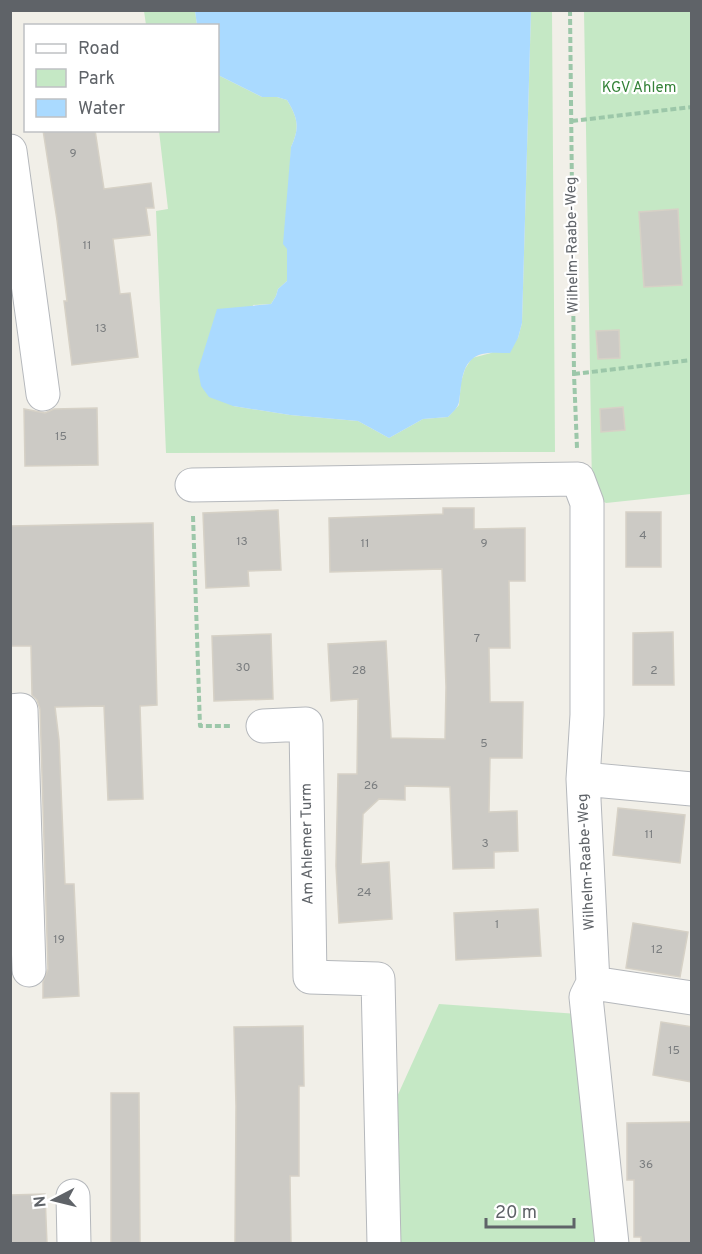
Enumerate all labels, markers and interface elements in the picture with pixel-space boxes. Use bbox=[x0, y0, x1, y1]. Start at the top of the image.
legend bbox=[24, 24, 219, 132]
text: Road bbox=[78, 38, 120, 61]
text: Park bbox=[78, 68, 115, 91]
park label: KGV Ahlem bbox=[602, 79, 676, 98]
text: Water bbox=[78, 98, 125, 121]
house number: 9 bbox=[69, 146, 77, 162]
street label: Wilhelm-Raabe-Weg bbox=[562, 176, 584, 314]
house number: 11 bbox=[83, 238, 91, 254]
house number: 13 bbox=[95, 321, 107, 337]
house number: 15 bbox=[55, 429, 67, 445]
house number: 4 bbox=[639, 528, 647, 544]
house number: 13 bbox=[236, 534, 248, 550]
house number: 11 bbox=[361, 536, 369, 552]
house number: 9 bbox=[480, 536, 488, 552]
house number: 7 bbox=[474, 631, 480, 647]
house number: 30 bbox=[236, 660, 250, 676]
house number: 28 bbox=[352, 663, 366, 679]
house number: 2 bbox=[650, 663, 658, 679]
house number: 5 bbox=[480, 736, 488, 752]
house number: 26 bbox=[364, 778, 378, 794]
street label: Am Ahlemer Turm bbox=[297, 783, 319, 905]
street label: Wilhelm-Raabe-Weg bbox=[574, 793, 600, 931]
house number: 11 bbox=[645, 827, 653, 843]
house number: 3 bbox=[481, 836, 489, 852]
house number: 24 bbox=[357, 885, 371, 901]
house number: 1 bbox=[495, 917, 499, 933]
house number: 19 bbox=[53, 932, 65, 948]
house number: 12 bbox=[651, 942, 663, 958]
house number: 15 bbox=[668, 1043, 680, 1059]
house number: 36 bbox=[639, 1157, 653, 1173]
north arrow bbox=[24, 1170, 84, 1230]
scale bar bbox=[486, 1191, 574, 1229]
text: N bbox=[30, 1195, 52, 1209]
text: 20 m bbox=[495, 1202, 537, 1225]

